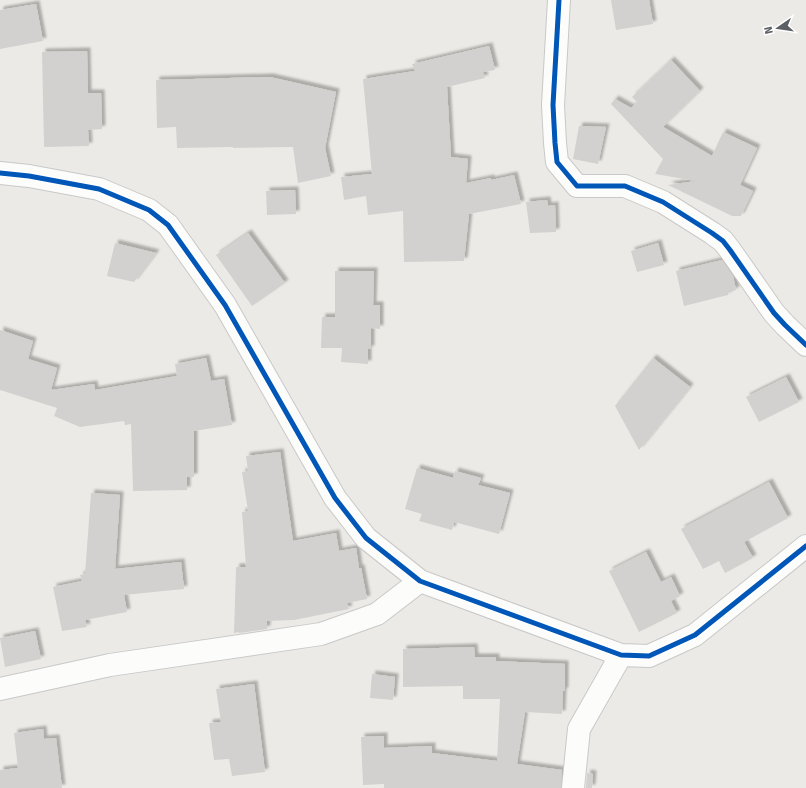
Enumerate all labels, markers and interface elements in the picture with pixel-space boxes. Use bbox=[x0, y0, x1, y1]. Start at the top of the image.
north arrow bbox=[758, 8, 798, 48]
text: N bbox=[762, 25, 776, 35]

